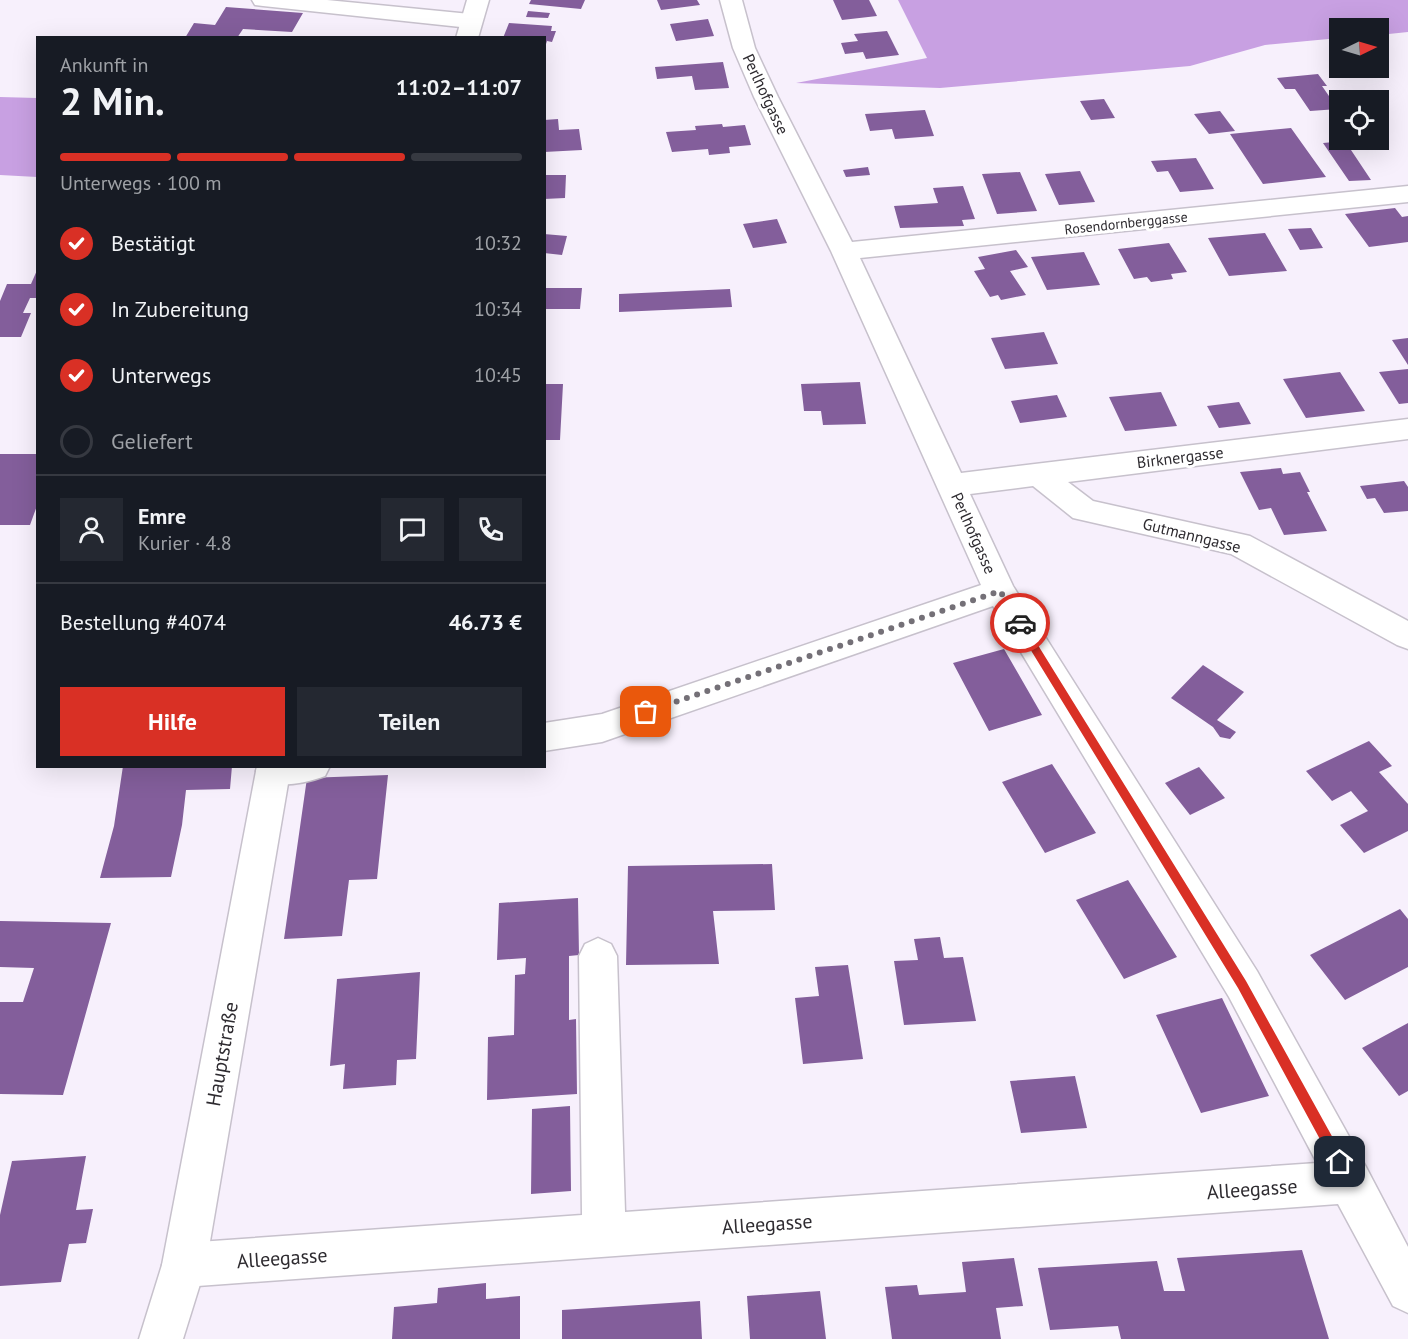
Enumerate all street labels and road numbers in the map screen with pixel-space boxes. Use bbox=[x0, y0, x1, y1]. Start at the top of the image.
street label: Perlhofgasse bbox=[739, 50, 793, 138]
street label: Rosendornberggasse bbox=[1064, 208, 1188, 238]
street label: Birknergasse bbox=[1136, 442, 1224, 472]
street label: Perlhofgasse bbox=[947, 489, 1001, 577]
street label: Gutmanngasse bbox=[1141, 513, 1243, 557]
street label: Hauptstraße bbox=[200, 1000, 244, 1108]
street label: Alleegasse bbox=[1206, 1173, 1298, 1205]
street label: Alleegasse bbox=[721, 1208, 813, 1240]
street label: Alleegasse bbox=[236, 1242, 328, 1274]

